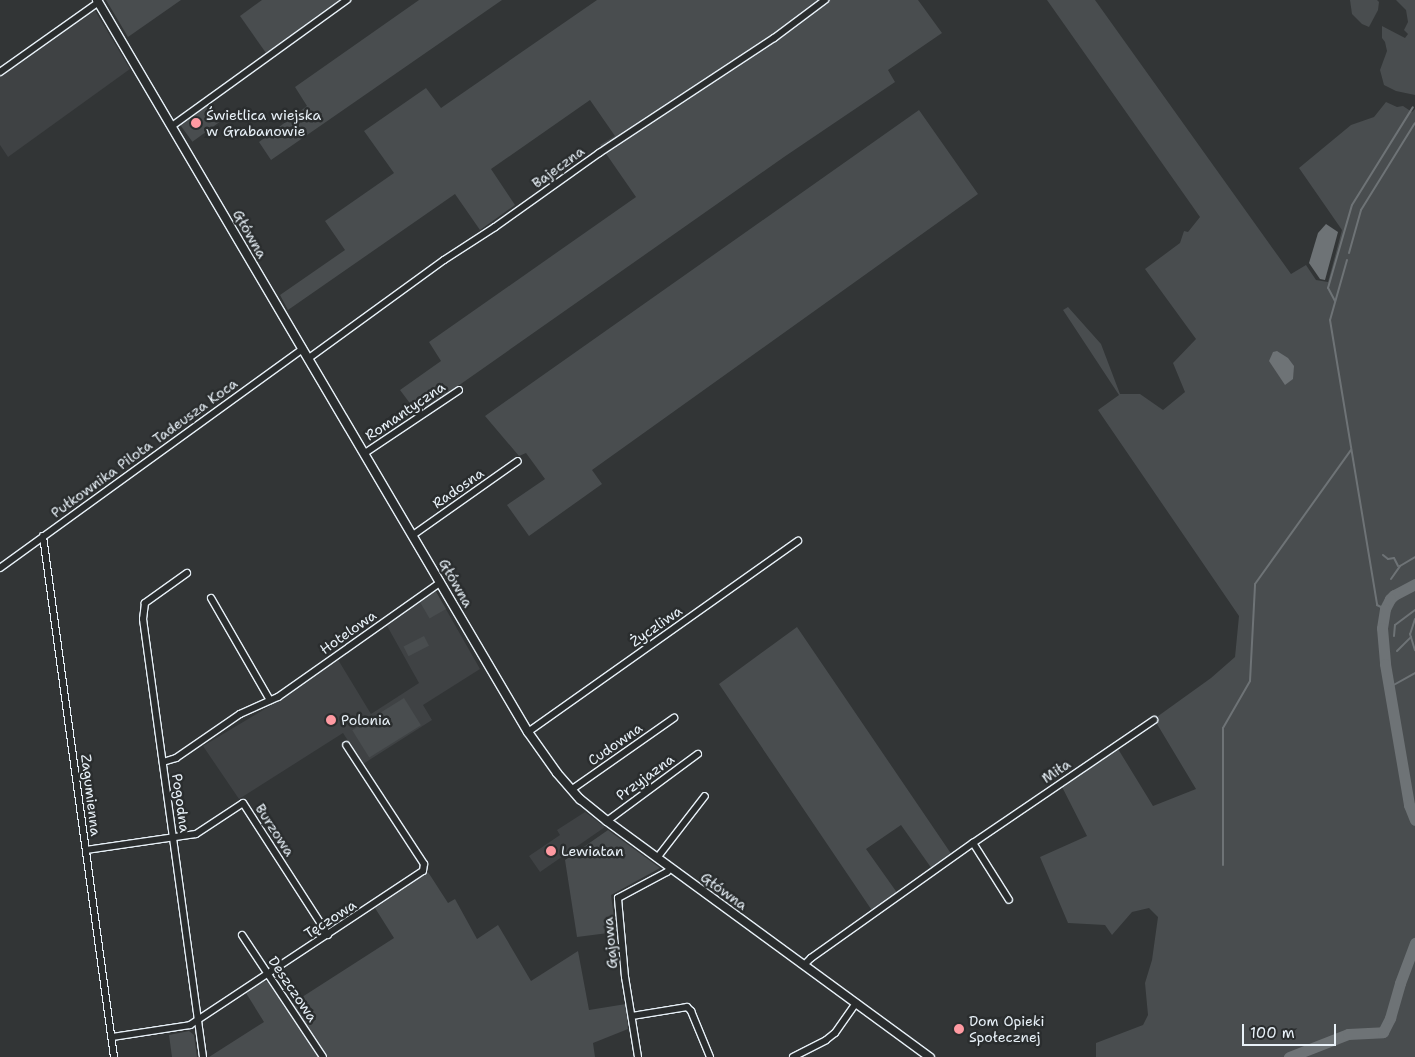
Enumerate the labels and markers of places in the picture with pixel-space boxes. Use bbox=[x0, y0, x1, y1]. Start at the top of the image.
place label: Świetlica wiejska w Grabanowie bbox=[206, 107, 321, 140]
marker: Świetlica wiejska w Grabanowie bbox=[190, 117, 202, 129]
place label: Polonia bbox=[341, 712, 390, 728]
marker: Polonia bbox=[325, 714, 337, 726]
place label: Lewiatan bbox=[561, 843, 623, 859]
marker: Lewiatan bbox=[545, 845, 557, 857]
place label: Dom Opieki Społecznej bbox=[969, 1013, 1044, 1046]
marker: Dom Opieki Społecznej bbox=[953, 1023, 965, 1035]

